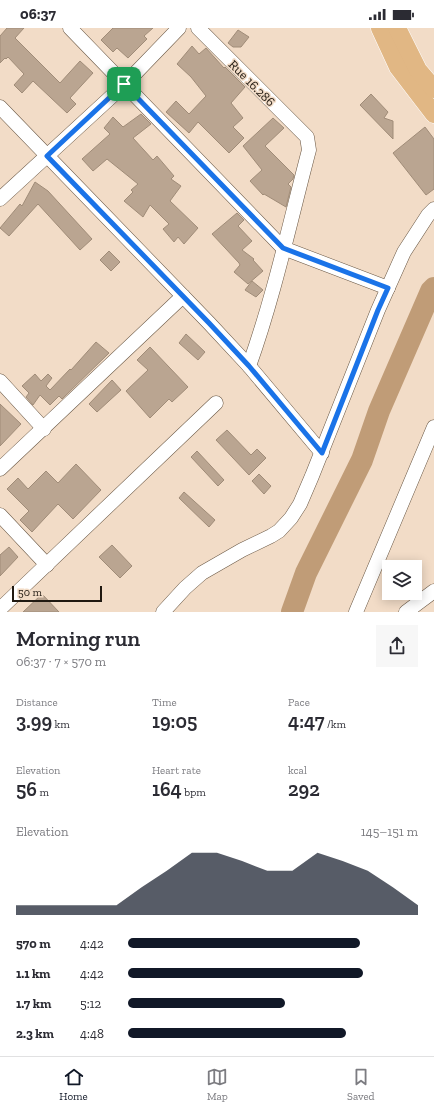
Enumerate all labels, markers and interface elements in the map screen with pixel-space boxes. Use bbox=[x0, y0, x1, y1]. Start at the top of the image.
text: 06:37 bbox=[20, 5, 56, 23]
street label: Rue 16.286 bbox=[226, 57, 278, 109]
pin bbox=[107, 67, 141, 101]
icon: arrive bbox=[113, 73, 135, 95]
map controls bbox=[382, 560, 422, 600]
button: layers bbox=[382, 560, 422, 600]
scale bar bbox=[12, 584, 102, 603]
text: 50 m bbox=[18, 586, 42, 599]
text: Morning run bbox=[16, 625, 140, 652]
button: share bbox=[376, 625, 418, 667]
text: 06:37 · 7 × 570 m bbox=[16, 654, 106, 669]
text: Distance bbox=[16, 696, 58, 709]
text: Time bbox=[152, 696, 177, 709]
text: Pace bbox=[288, 696, 310, 709]
text: 3.99 bbox=[16, 709, 52, 733]
text: 19:05 bbox=[152, 709, 197, 733]
text: 4:47 bbox=[288, 709, 324, 733]
text: km bbox=[52, 718, 70, 731]
text: /km bbox=[324, 718, 346, 731]
text: Elevation bbox=[16, 764, 60, 777]
text: Heart rate bbox=[152, 764, 201, 777]
text: kcal bbox=[288, 764, 307, 777]
text: 56 bbox=[16, 777, 37, 801]
text: 164 bbox=[152, 777, 182, 801]
text: 292 bbox=[288, 777, 320, 801]
text: m bbox=[37, 786, 49, 799]
text: bpm bbox=[182, 786, 206, 799]
text: Elevation bbox=[16, 824, 68, 839]
text: 145–151 m bbox=[361, 824, 418, 839]
text: 570 m bbox=[16, 936, 51, 951]
text: 4:42 bbox=[80, 936, 104, 951]
text: 1.1 km bbox=[16, 966, 50, 981]
text: 4:42 bbox=[80, 966, 104, 981]
text: 1.7 km bbox=[16, 996, 51, 1011]
text: 5:12 bbox=[80, 996, 101, 1011]
text: 2.3 km bbox=[16, 1026, 54, 1041]
text: 4:48 bbox=[80, 1026, 104, 1041]
tab: Home bbox=[59, 1066, 88, 1103]
tab: Map bbox=[206, 1066, 228, 1103]
tab: Saved bbox=[347, 1066, 375, 1103]

